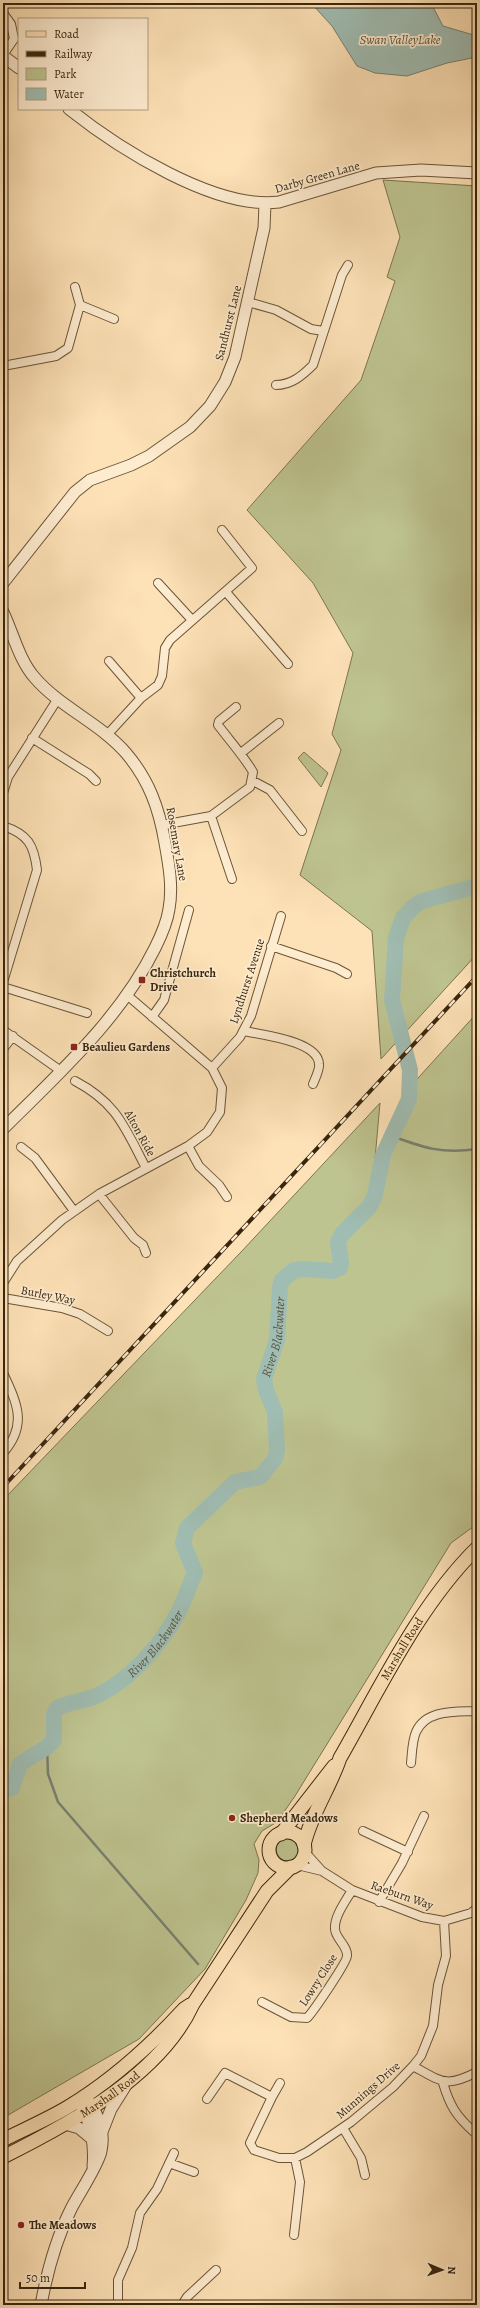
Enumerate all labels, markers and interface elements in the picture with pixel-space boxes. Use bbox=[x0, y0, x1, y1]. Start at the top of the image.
legend bbox=[18, 18, 148, 110]
text: Road bbox=[54, 26, 80, 42]
water label: Swan ValleyLake bbox=[360, 31, 441, 48]
text: Railway bbox=[54, 46, 93, 62]
text: Park bbox=[54, 66, 77, 82]
text: Water bbox=[53, 86, 84, 102]
street label: Darby Green Lane bbox=[273, 157, 361, 197]
street label: Sandhurst Lane bbox=[211, 284, 245, 362]
street label: Rosemary Lane bbox=[163, 806, 191, 882]
street label: Lyndhurst Avenue bbox=[226, 936, 268, 1026]
place label: Christchurch Drive bbox=[150, 965, 216, 995]
marker: Christchurch Drive bbox=[137, 975, 147, 985]
place label: Beaulieu Gardens bbox=[82, 1039, 170, 1055]
marker: Beaulieu Gardens bbox=[69, 1042, 79, 1052]
street label: Alton Ride bbox=[120, 1106, 159, 1159]
street label: Burley Way bbox=[19, 1282, 77, 1308]
water label: River Blackwater bbox=[257, 1296, 288, 1379]
water label: River Blackwater bbox=[123, 1607, 187, 1681]
street label: Marshall Road bbox=[377, 1614, 427, 1683]
place label: Shepherd Meadows bbox=[240, 1810, 338, 1826]
marker: Shepherd Meadows bbox=[227, 1813, 237, 1823]
street label: Raeburn Way bbox=[369, 1877, 436, 1913]
street label: Lowry Close bbox=[295, 1951, 341, 2009]
street label: Munnings Drive bbox=[333, 2058, 403, 2122]
street label: Marshall Road bbox=[77, 2067, 144, 2121]
place label: The Meadows bbox=[29, 2217, 97, 2233]
marker: The Meadows bbox=[16, 2220, 26, 2230]
north arrow bbox=[422, 2250, 462, 2290]
scale bar bbox=[20, 2264, 85, 2290]
text: N bbox=[444, 2266, 459, 2275]
text: 50 m bbox=[26, 2270, 50, 2286]

